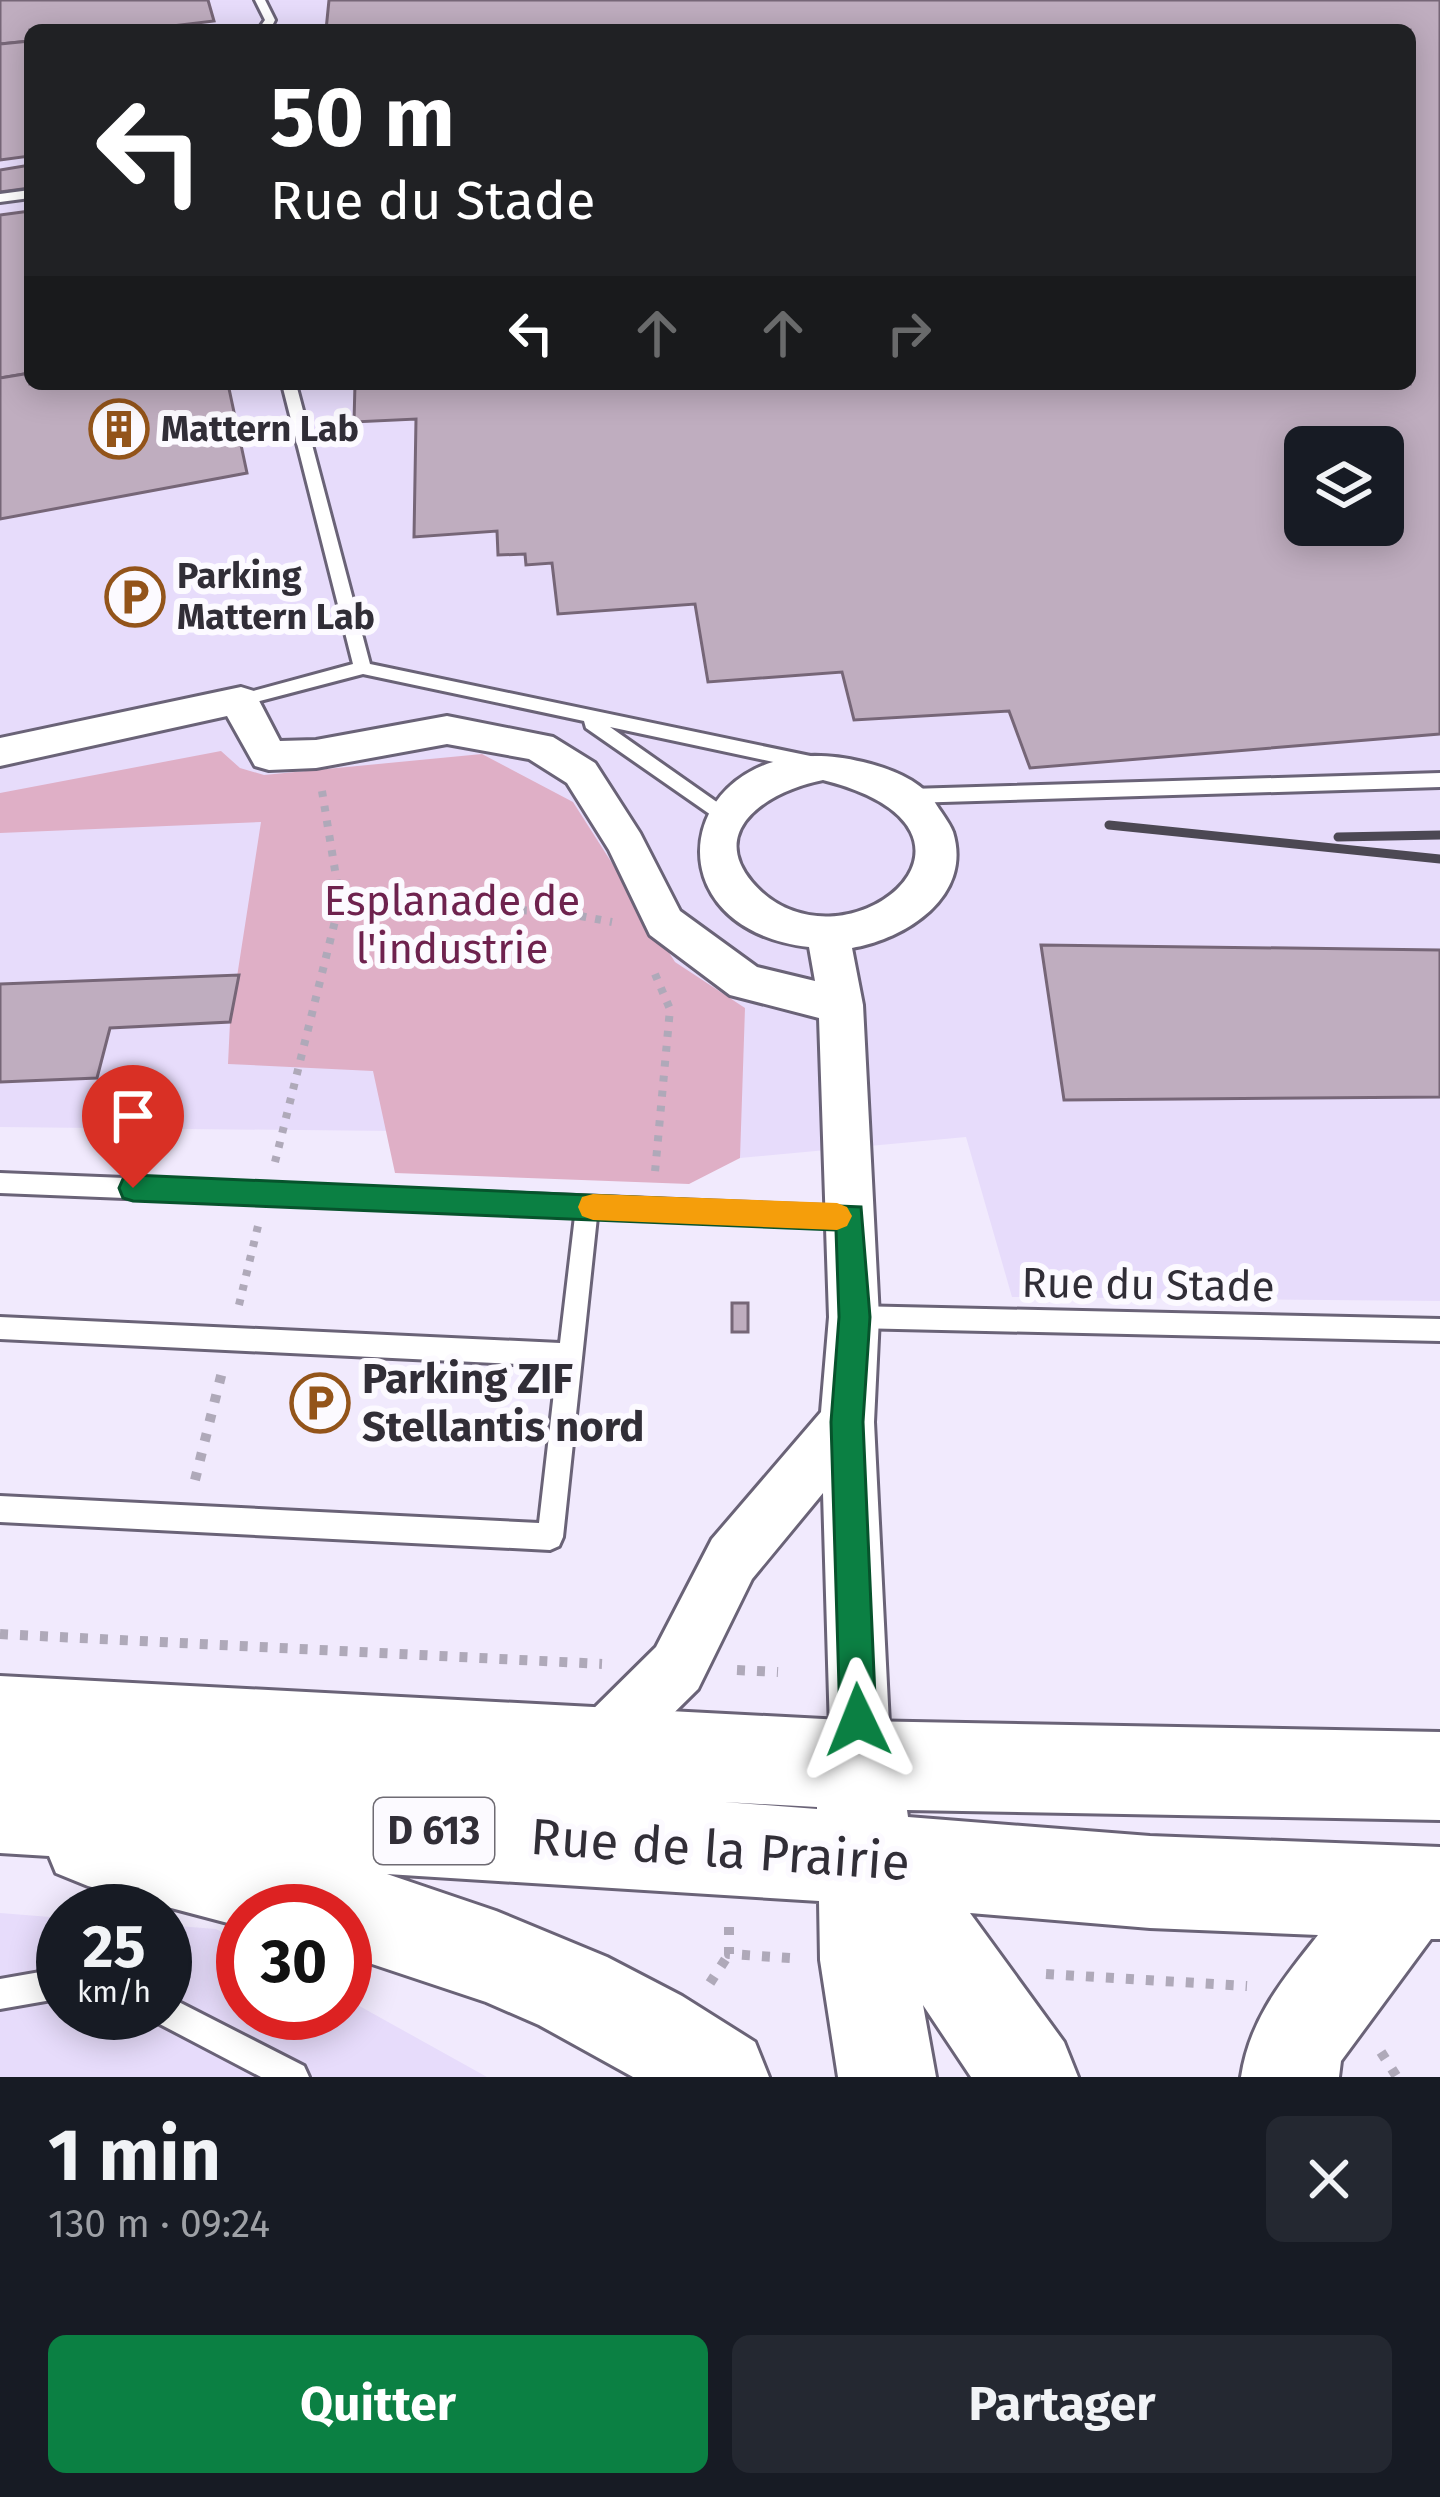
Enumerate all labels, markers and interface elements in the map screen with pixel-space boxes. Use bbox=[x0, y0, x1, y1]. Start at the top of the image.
text: 50 m bbox=[270, 67, 455, 168]
icon: left bbox=[72, 72, 228, 228]
text: Rue du Stade bbox=[270, 169, 596, 233]
icon: left bbox=[498, 300, 564, 366]
icon: ahead bbox=[624, 300, 690, 366]
icon: ahead bbox=[750, 300, 816, 366]
icon: right bbox=[876, 300, 942, 366]
building icon: Mattern Lab bbox=[88, 398, 150, 460]
place label: Mattern Lab bbox=[161, 407, 359, 451]
map controls bbox=[1284, 426, 1404, 546]
button: layers bbox=[1284, 426, 1404, 546]
place label: Parking Mattern Lab bbox=[177, 554, 375, 639]
parking icon: Parking Mattern Lab bbox=[104, 566, 166, 628]
park label: Esplanade de l'industrie bbox=[324, 876, 580, 974]
pin bbox=[82, 1065, 184, 1188]
icon: arrive bbox=[100, 1083, 166, 1149]
street label: Rue du Stade bbox=[1021, 1258, 1275, 1312]
place label: Parking ZIF Stellantis nord bbox=[362, 1354, 645, 1452]
parking icon: Parking ZIF Stellantis nord bbox=[289, 1372, 351, 1434]
position arrow bbox=[795, 1657, 921, 1783]
road number: D 613 bbox=[374, 1798, 494, 1864]
street label: Rue de la Prairie bbox=[528, 1806, 912, 1894]
speed limit sign: 30 bbox=[216, 1884, 372, 2040]
text: 25 bbox=[82, 1911, 146, 1983]
text: km/h bbox=[77, 1974, 151, 2010]
text: 1 min bbox=[48, 2113, 221, 2199]
button: close bbox=[1266, 2116, 1392, 2242]
text: 130 m · 09:24 bbox=[48, 2201, 270, 2247]
button: Quitter bbox=[48, 2335, 708, 2473]
button: Partager bbox=[732, 2335, 1392, 2473]

